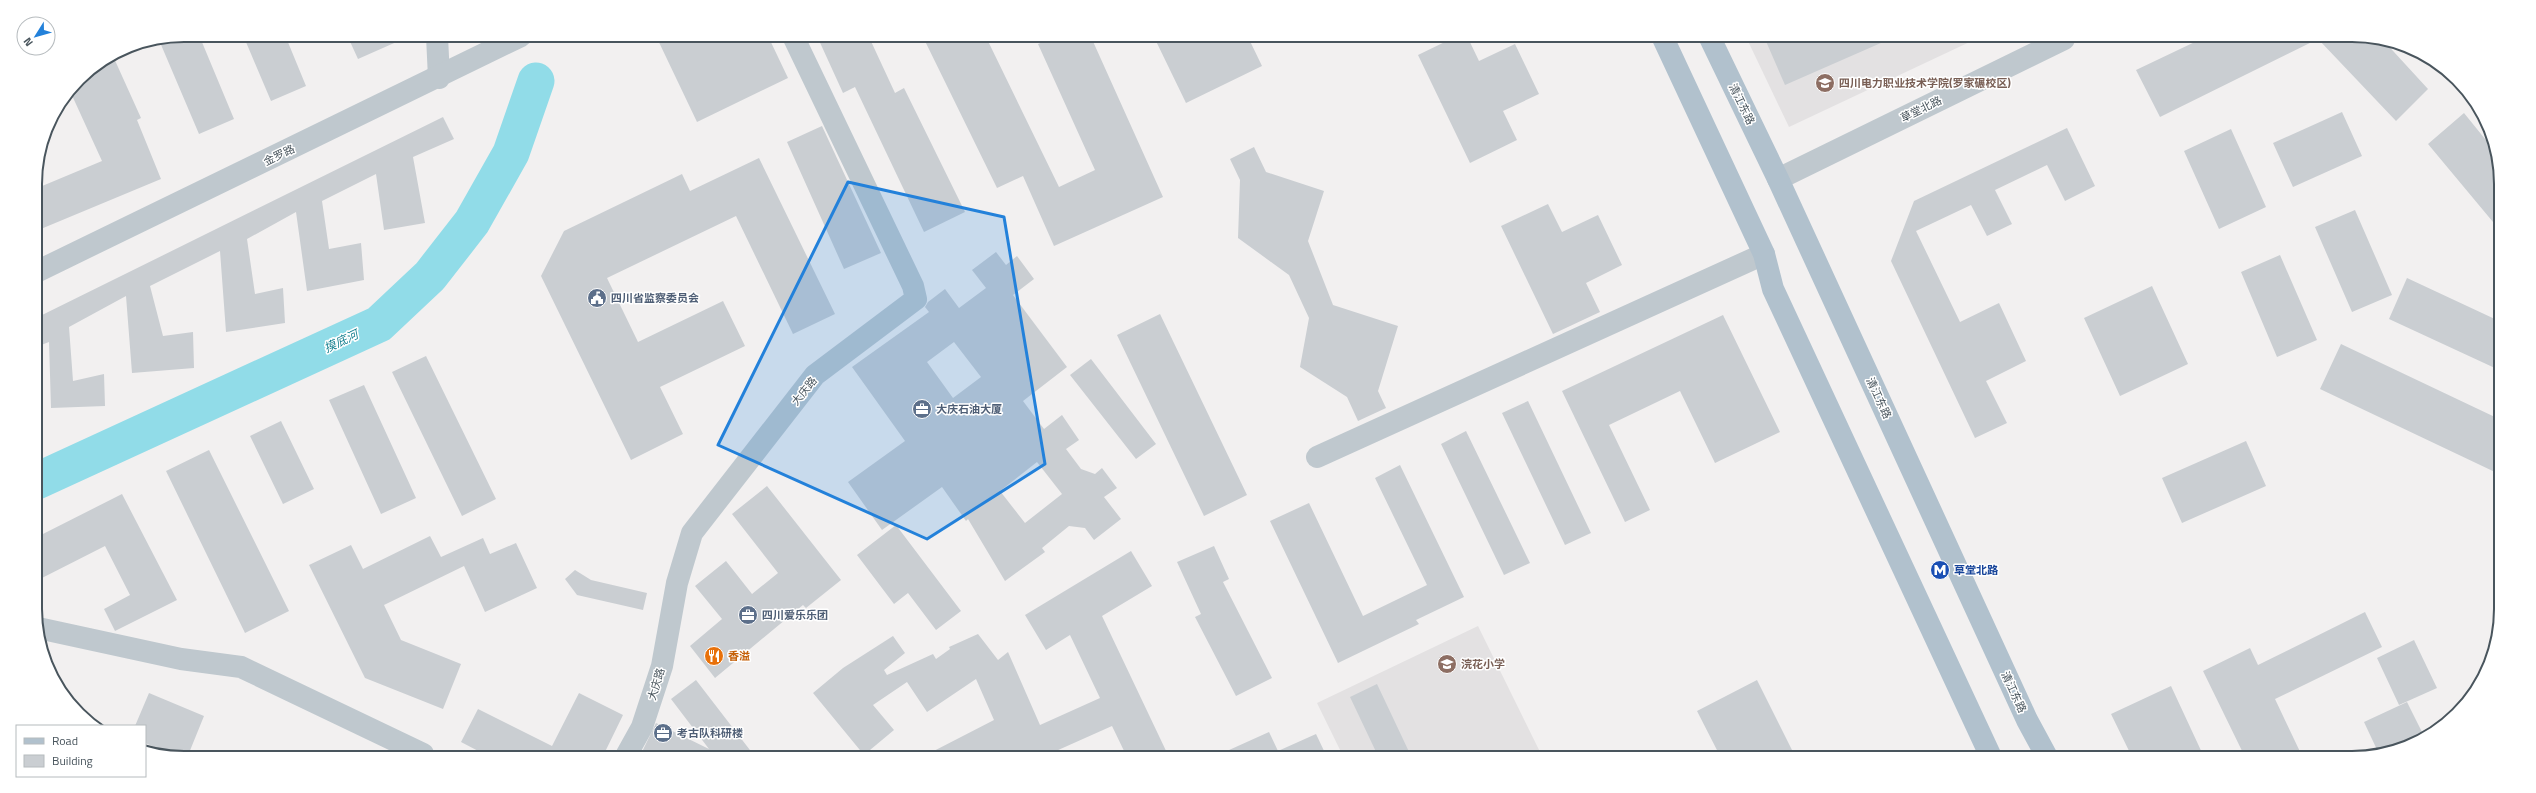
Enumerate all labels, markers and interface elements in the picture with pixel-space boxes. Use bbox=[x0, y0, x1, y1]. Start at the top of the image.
north arrow bbox=[16, 16, 56, 56]
text: N bbox=[19, 34, 37, 50]
school or university icon: 四川电力职业技术学院(罗家碾校区) bbox=[1814, 72, 1836, 94]
place label: 四川电力职业技术学院(罗家碾校区) bbox=[1839, 75, 2011, 91]
street label: 清江东路 bbox=[1725, 81, 1759, 127]
street label: 草堂北路 bbox=[1898, 92, 1944, 126]
street label: 金罗路 bbox=[261, 141, 297, 169]
public building icon: 四川省监察委员会 bbox=[586, 287, 608, 309]
place label: 四川省监察委员会 bbox=[611, 290, 699, 306]
water label: 摸底河 bbox=[321, 324, 363, 357]
street label: 大庆路 bbox=[787, 373, 821, 409]
street label: 清江东路 bbox=[1862, 375, 1896, 421]
office icon: 大庆石油大厦 bbox=[911, 398, 933, 420]
place label: 大庆石油大厦 bbox=[936, 401, 1002, 417]
metro station icon: 草堂北路 bbox=[1929, 559, 1951, 581]
place label: 草堂北路 bbox=[1954, 562, 1999, 578]
office icon: 四川爱乐乐团 bbox=[737, 604, 759, 626]
place label: 四川爱乐乐团 bbox=[762, 607, 828, 623]
restaurant icon: 香溢 bbox=[703, 645, 725, 667]
place label: 香溢 bbox=[728, 648, 750, 664]
school or university icon: 浣花小学 bbox=[1436, 653, 1458, 675]
place label: 浣花小学 bbox=[1461, 656, 1505, 672]
street label: 大庆路 bbox=[644, 666, 668, 702]
street label: 清江东路 bbox=[1997, 669, 2031, 715]
office icon: 考古队科研楼 bbox=[652, 722, 674, 744]
legend bbox=[16, 725, 146, 777]
place label: 考古队科研楼 bbox=[677, 725, 743, 741]
text: Road bbox=[52, 731, 78, 750]
text: Building bbox=[52, 751, 93, 770]

